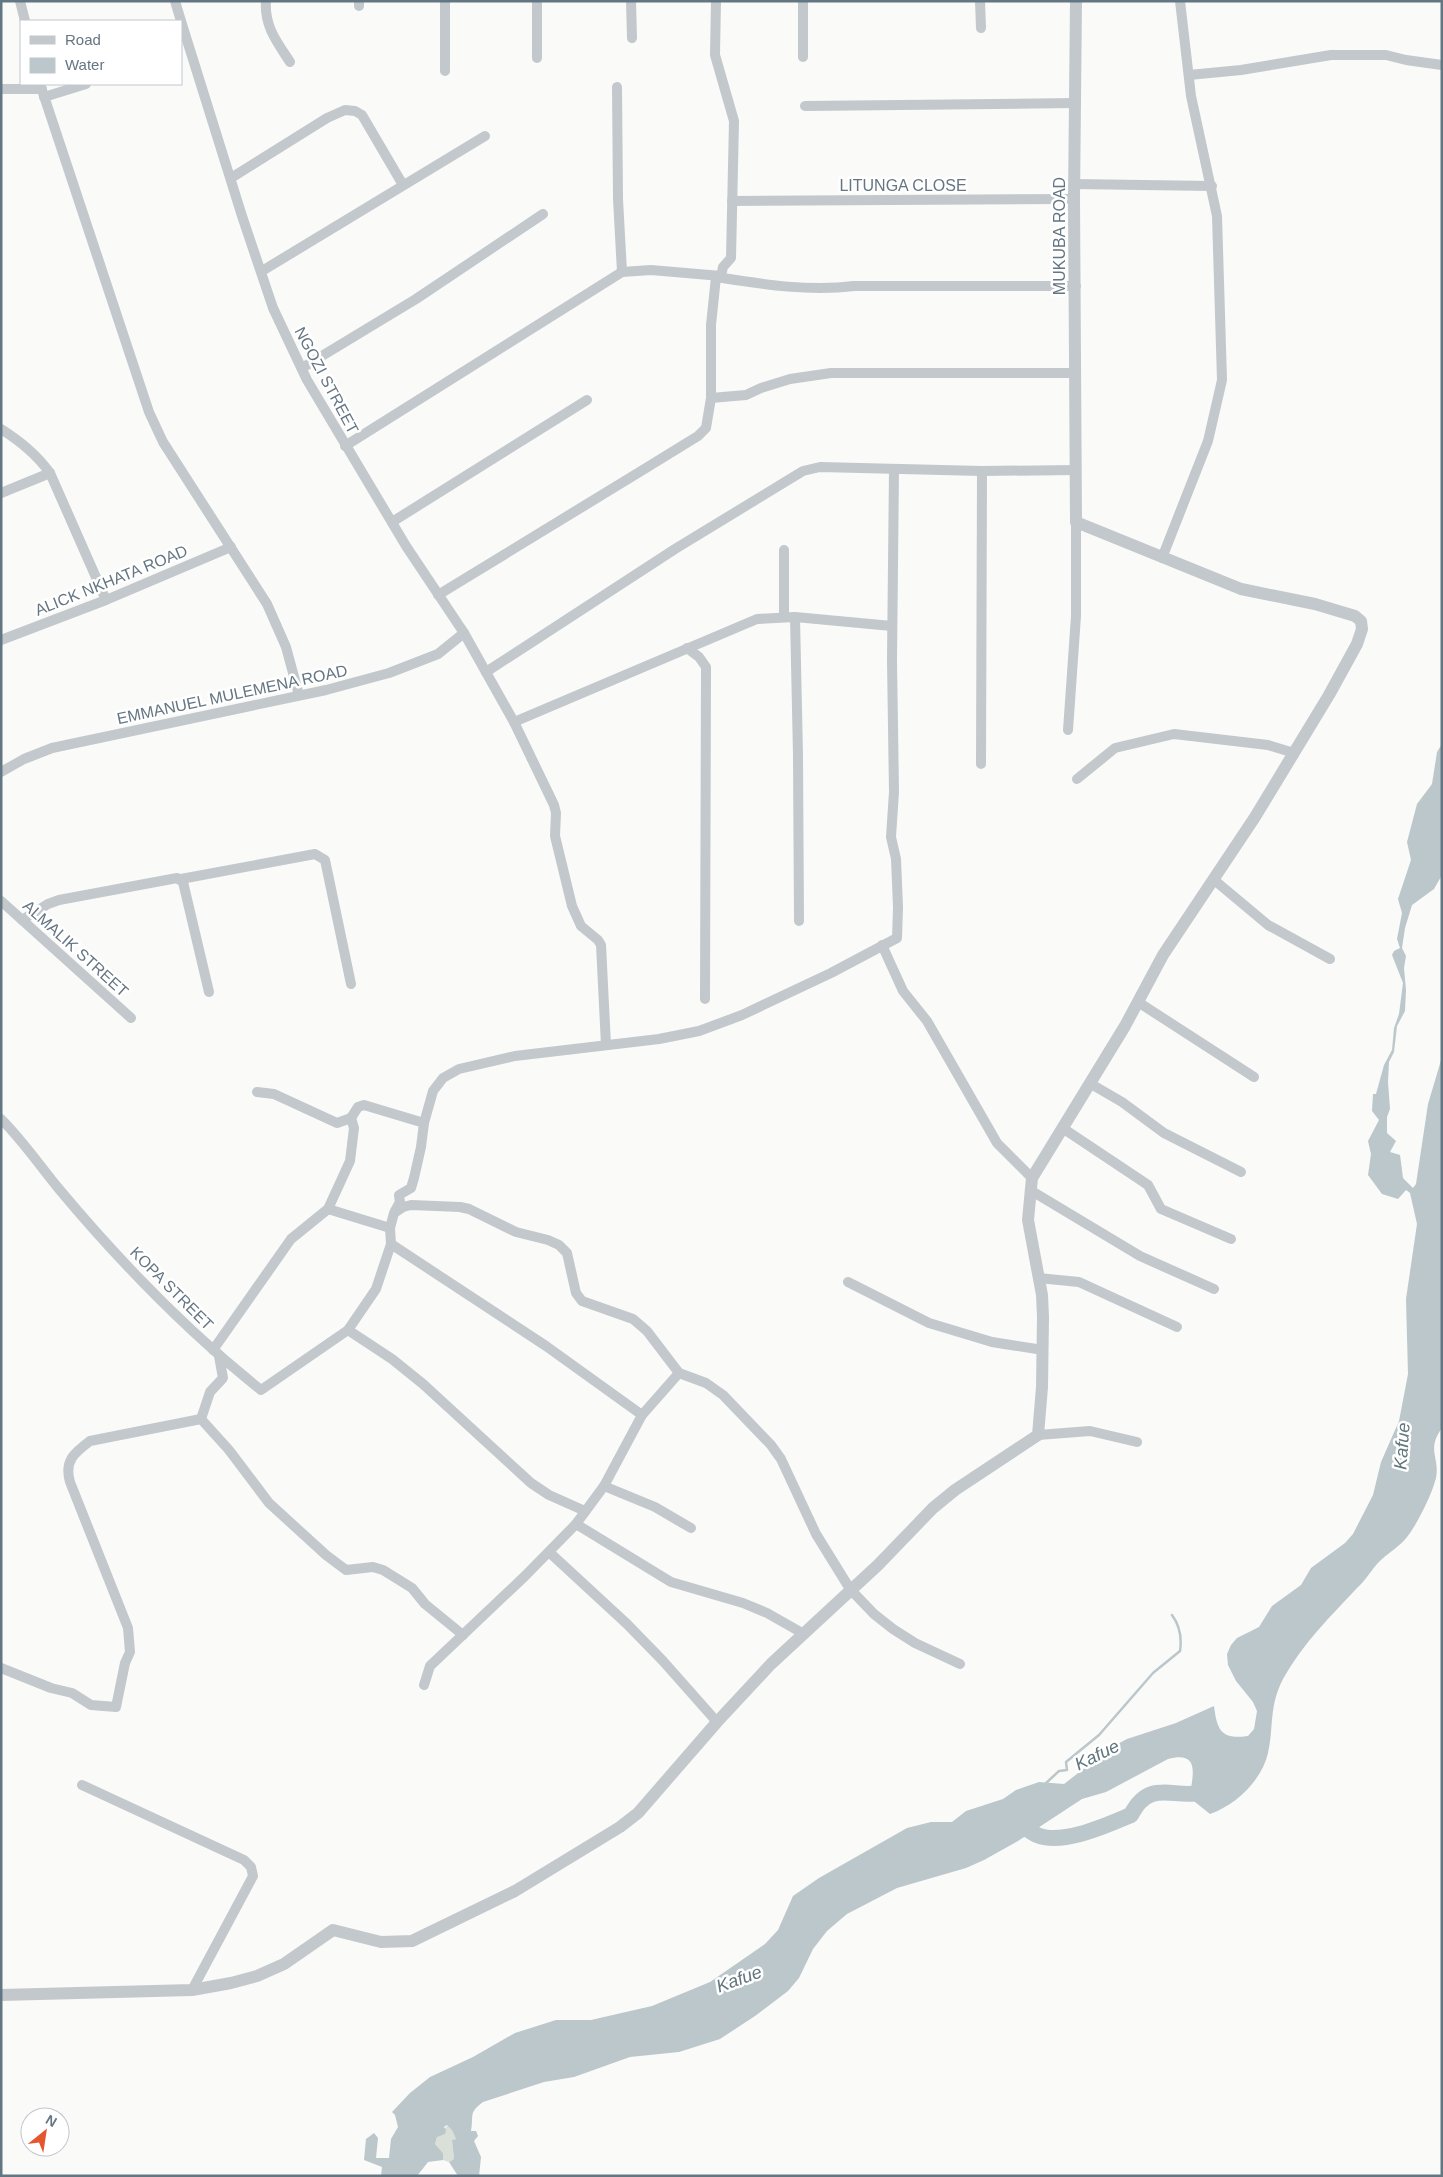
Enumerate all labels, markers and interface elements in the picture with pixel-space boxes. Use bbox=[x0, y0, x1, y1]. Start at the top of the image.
legend bbox=[20, 20, 182, 85]
text: Road bbox=[65, 31, 101, 48]
text: Water bbox=[65, 56, 104, 73]
street label: LITUNGA CLOSE bbox=[839, 177, 967, 194]
street label: MUKUBA ROAD bbox=[1051, 177, 1068, 295]
street label: NGOZI STREET bbox=[291, 324, 362, 437]
street label: ALICK NKHATA ROAD bbox=[32, 542, 190, 619]
street label: EMMANUEL MULEMENA ROAD bbox=[115, 662, 349, 727]
street label: ALMALIK STREET bbox=[20, 897, 132, 1000]
street label: KOPA STREET bbox=[127, 1243, 217, 1333]
water label: Kafue bbox=[1390, 1422, 1414, 1470]
water label: Kafue bbox=[1071, 1736, 1123, 1774]
water label: Kafue bbox=[713, 1962, 765, 1996]
north arrow bbox=[20, 2107, 70, 2157]
text: N bbox=[43, 2111, 60, 2130]

